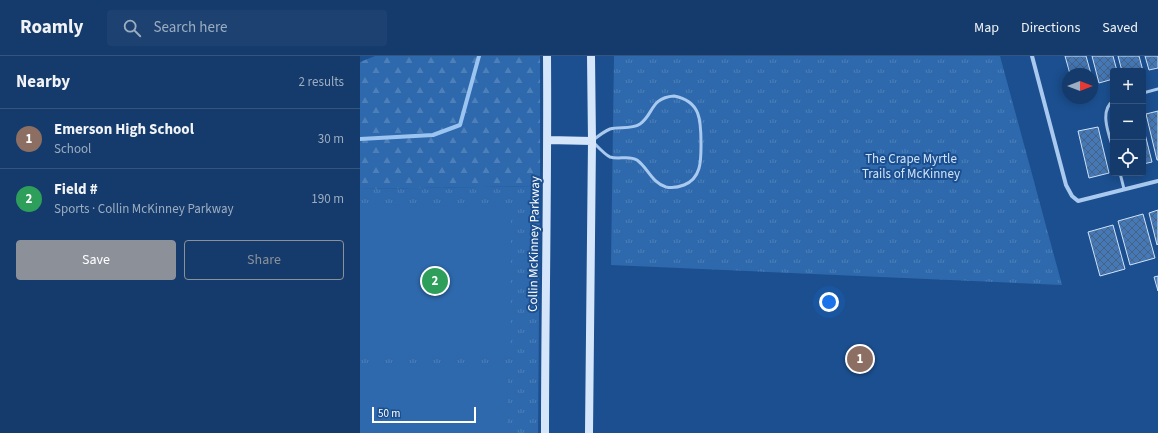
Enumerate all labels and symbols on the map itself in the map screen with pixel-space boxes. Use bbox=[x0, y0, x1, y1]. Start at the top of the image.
north arrow bbox=[1062, 68, 1098, 104]
park label: The Crape Myrtle Trails of McKinney bbox=[862, 150, 960, 183]
street label: Collin McKinney Parkway bbox=[524, 176, 544, 312]
pin: 2 bbox=[422, 266, 448, 296]
your location bbox=[819, 292, 839, 312]
pin: 1 bbox=[847, 344, 873, 374]
scale bar bbox=[372, 405, 476, 424]

